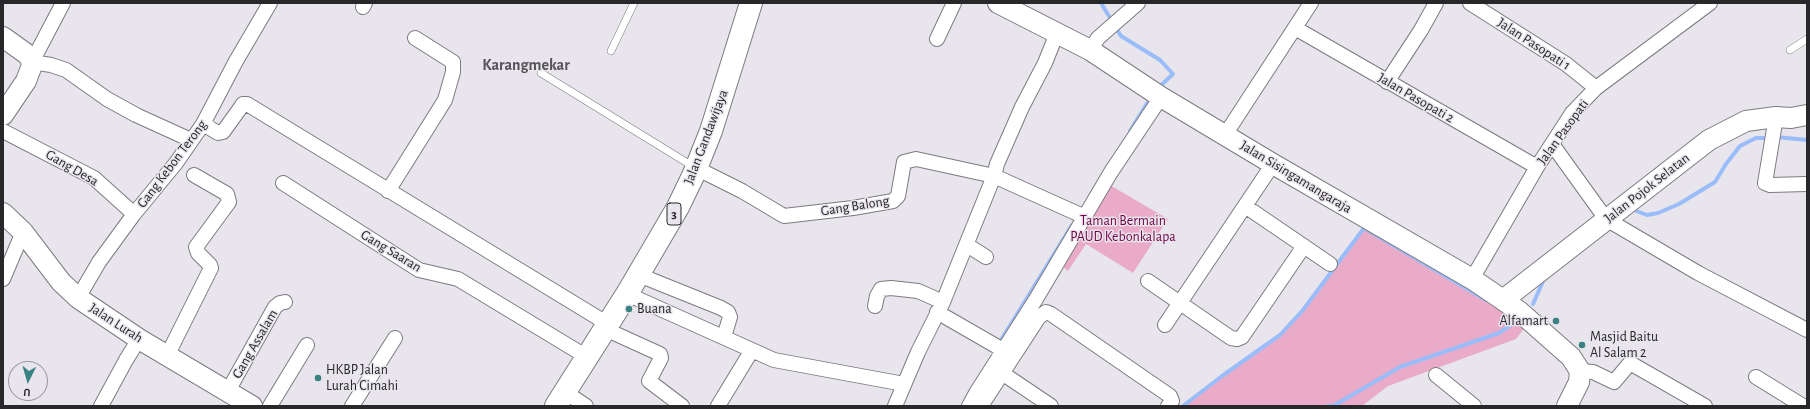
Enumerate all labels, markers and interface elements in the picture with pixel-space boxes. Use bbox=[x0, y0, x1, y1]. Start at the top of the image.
street label: Jalan Pasopati 1 bbox=[1494, 14, 1574, 74]
district label: Karangmekar bbox=[482, 55, 570, 75]
street label: Jalan Pasopati 2 bbox=[1375, 69, 1457, 127]
street label: Jalan Gandawijaya bbox=[680, 87, 732, 187]
street label: Jalan Pasopati bbox=[1534, 96, 1592, 168]
street label: Gang Kebon Terong bbox=[133, 117, 211, 211]
street label: Jalan Sisingamangaraja bbox=[1237, 137, 1355, 217]
street label: Gang Desa bbox=[43, 146, 101, 190]
street label: Jalan Pojok Selatan bbox=[1601, 150, 1693, 226]
street label: Gang Balong bbox=[820, 192, 890, 220]
road number: 3 bbox=[667, 203, 681, 225]
park label: Taman Bermain PAUD Kebonkalapa bbox=[1070, 213, 1176, 246]
street label: Gang Saaran bbox=[358, 226, 424, 276]
street label: Jalan Lurah bbox=[86, 299, 146, 347]
place label: Buana bbox=[637, 301, 672, 317]
marker: Buana bbox=[624, 304, 634, 314]
street label: Gang Assalam bbox=[229, 307, 281, 381]
place label: Alfamart bbox=[1500, 313, 1548, 329]
marker: Alfamart bbox=[1551, 316, 1561, 326]
place label: Masjid Baitu Al Salam 2 bbox=[1590, 329, 1658, 362]
marker: Masjid Baitu Al Salam 2 bbox=[1577, 340, 1587, 350]
north arrow bbox=[8, 361, 48, 401]
place label: HKBP Jalan Lurah Cimahi bbox=[326, 362, 398, 394]
marker: HKBP Jalan Lurah Cimahi bbox=[313, 373, 323, 383]
text: U bbox=[23, 387, 31, 398]

